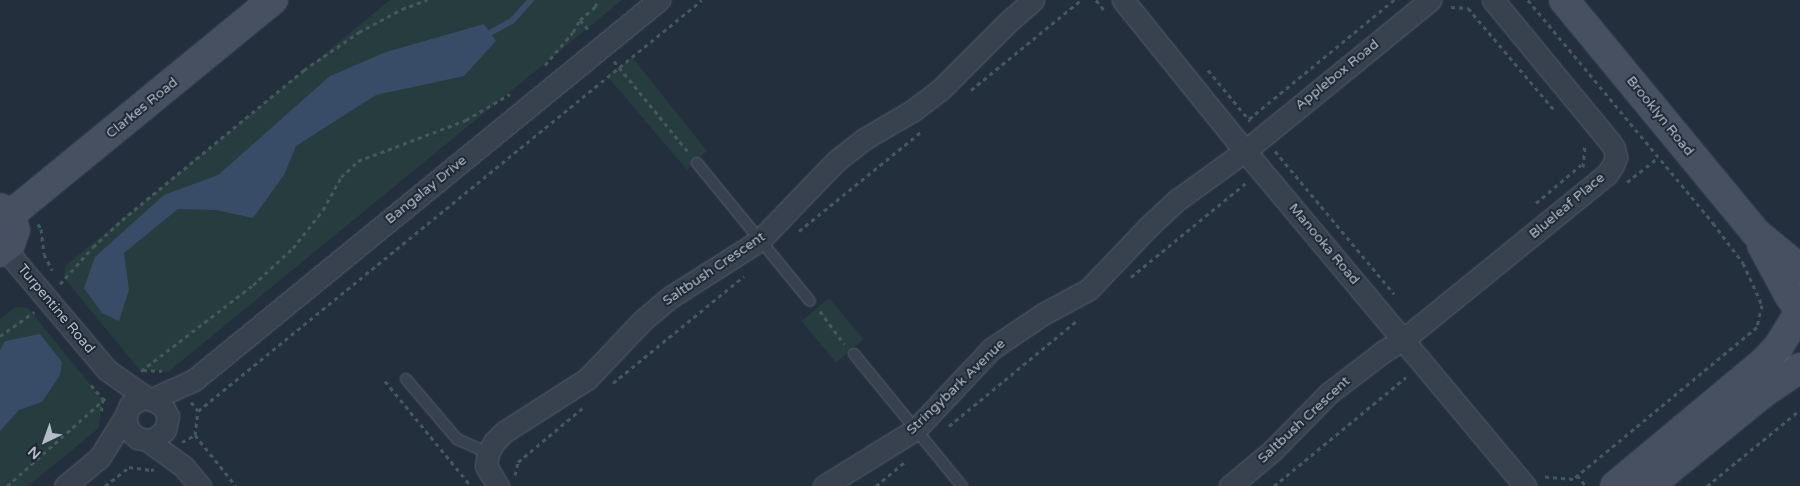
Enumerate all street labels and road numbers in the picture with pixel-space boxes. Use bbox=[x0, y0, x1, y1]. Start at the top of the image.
street label: Applebox Road bbox=[1292, 36, 1382, 114]
street label: Brooklyn Road bbox=[1623, 73, 1697, 159]
street label: Clarkes Road bbox=[103, 74, 181, 142]
street label: Bangalay Drive bbox=[382, 152, 470, 228]
street label: Blueleaf Place bbox=[1526, 169, 1608, 243]
street label: Manooka Road bbox=[1285, 200, 1363, 288]
street label: Saltbush Crescent bbox=[660, 228, 768, 310]
street label: Turpentine Road bbox=[14, 261, 98, 357]
street label: Stringybark Avenue bbox=[903, 336, 1009, 438]
street label: Saltbush Crescent bbox=[1254, 373, 1354, 467]

